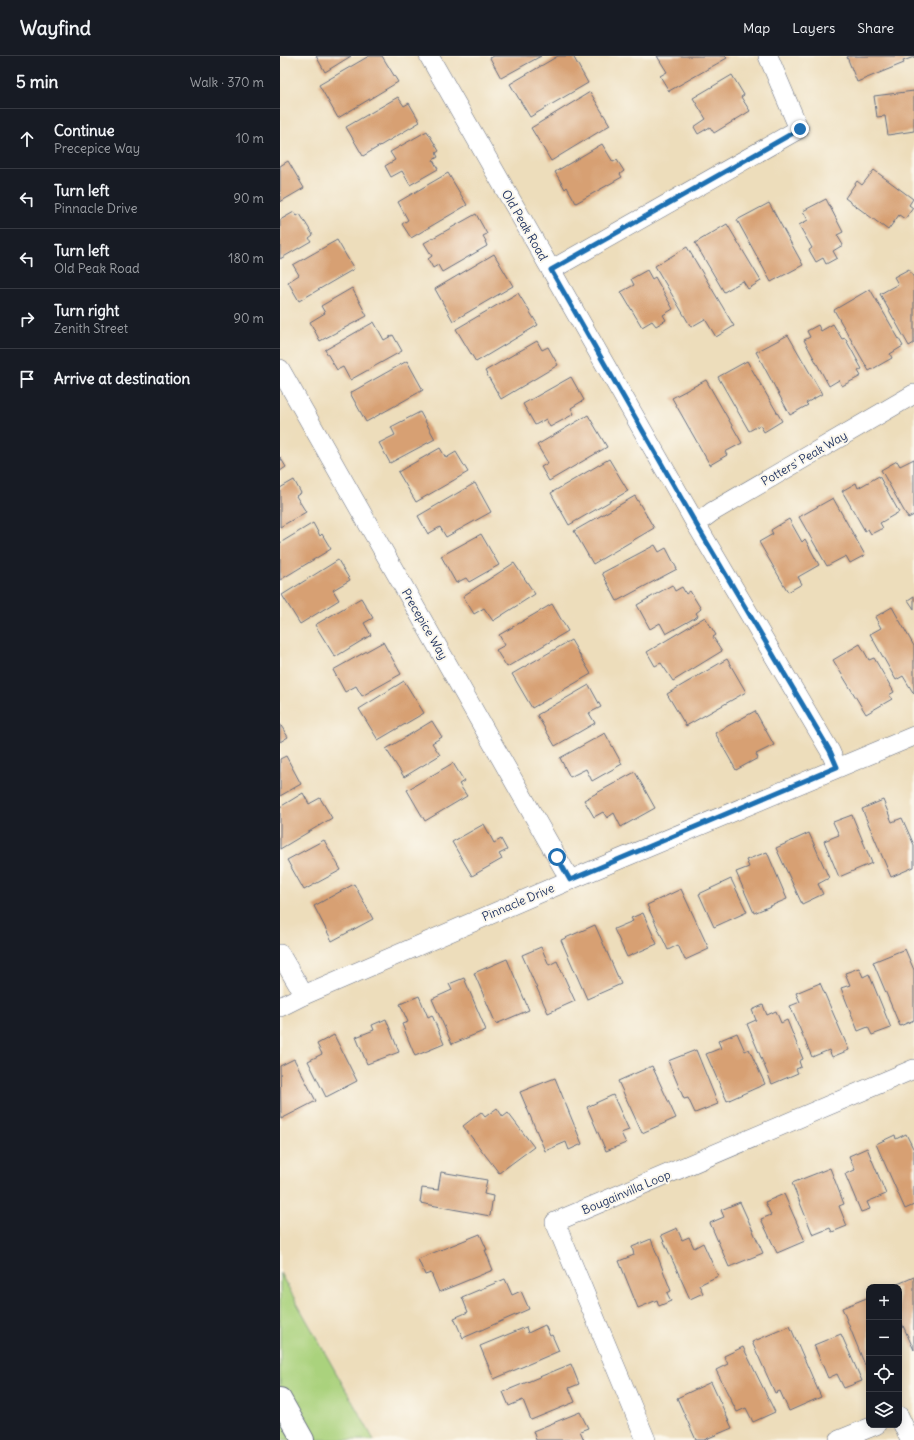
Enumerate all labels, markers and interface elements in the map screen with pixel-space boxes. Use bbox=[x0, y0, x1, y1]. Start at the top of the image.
text: Wayfind bbox=[20, 16, 91, 40]
text: Map bbox=[743, 19, 770, 37]
text: Layers bbox=[792, 19, 835, 37]
text: Share bbox=[857, 19, 894, 37]
text: 5 min bbox=[16, 71, 58, 93]
text: Walk · 370 m bbox=[190, 74, 264, 91]
route end bbox=[791, 120, 809, 138]
text: Continue bbox=[54, 121, 115, 140]
icon: ahead bbox=[16, 128, 38, 150]
text: 10 m bbox=[236, 130, 264, 147]
text: Precepice Way bbox=[54, 140, 140, 157]
text: Turn left bbox=[54, 181, 109, 200]
street label: Old Peak Road bbox=[499, 187, 551, 263]
icon: left bbox=[16, 188, 38, 210]
text: 90 m bbox=[233, 190, 264, 207]
text: Pinnacle Drive bbox=[54, 200, 138, 217]
text: Turn left bbox=[54, 241, 109, 260]
icon: left bbox=[16, 248, 38, 270]
text: 180 m bbox=[228, 250, 264, 267]
text: Old Peak Road bbox=[54, 260, 140, 277]
text: Turn right bbox=[54, 301, 119, 320]
icon: right bbox=[16, 308, 38, 330]
text: 90 m bbox=[233, 310, 264, 327]
text: Zenith Street bbox=[54, 320, 128, 337]
icon: arrive bbox=[16, 368, 38, 390]
text: Arrive at destination bbox=[54, 369, 190, 388]
street label: Potters' Peak Way bbox=[758, 427, 850, 489]
street label: Precepice Way bbox=[399, 586, 451, 662]
route start bbox=[548, 848, 566, 866]
street label: Pinnacle Drive bbox=[480, 880, 556, 924]
street label: Bougainvilla Loop bbox=[579, 1166, 673, 1217]
map controls bbox=[866, 1284, 902, 1428]
button: + bbox=[866, 1284, 902, 1320]
button: − bbox=[866, 1320, 902, 1356]
button: locate bbox=[866, 1356, 902, 1392]
button: layers bbox=[866, 1392, 902, 1428]

